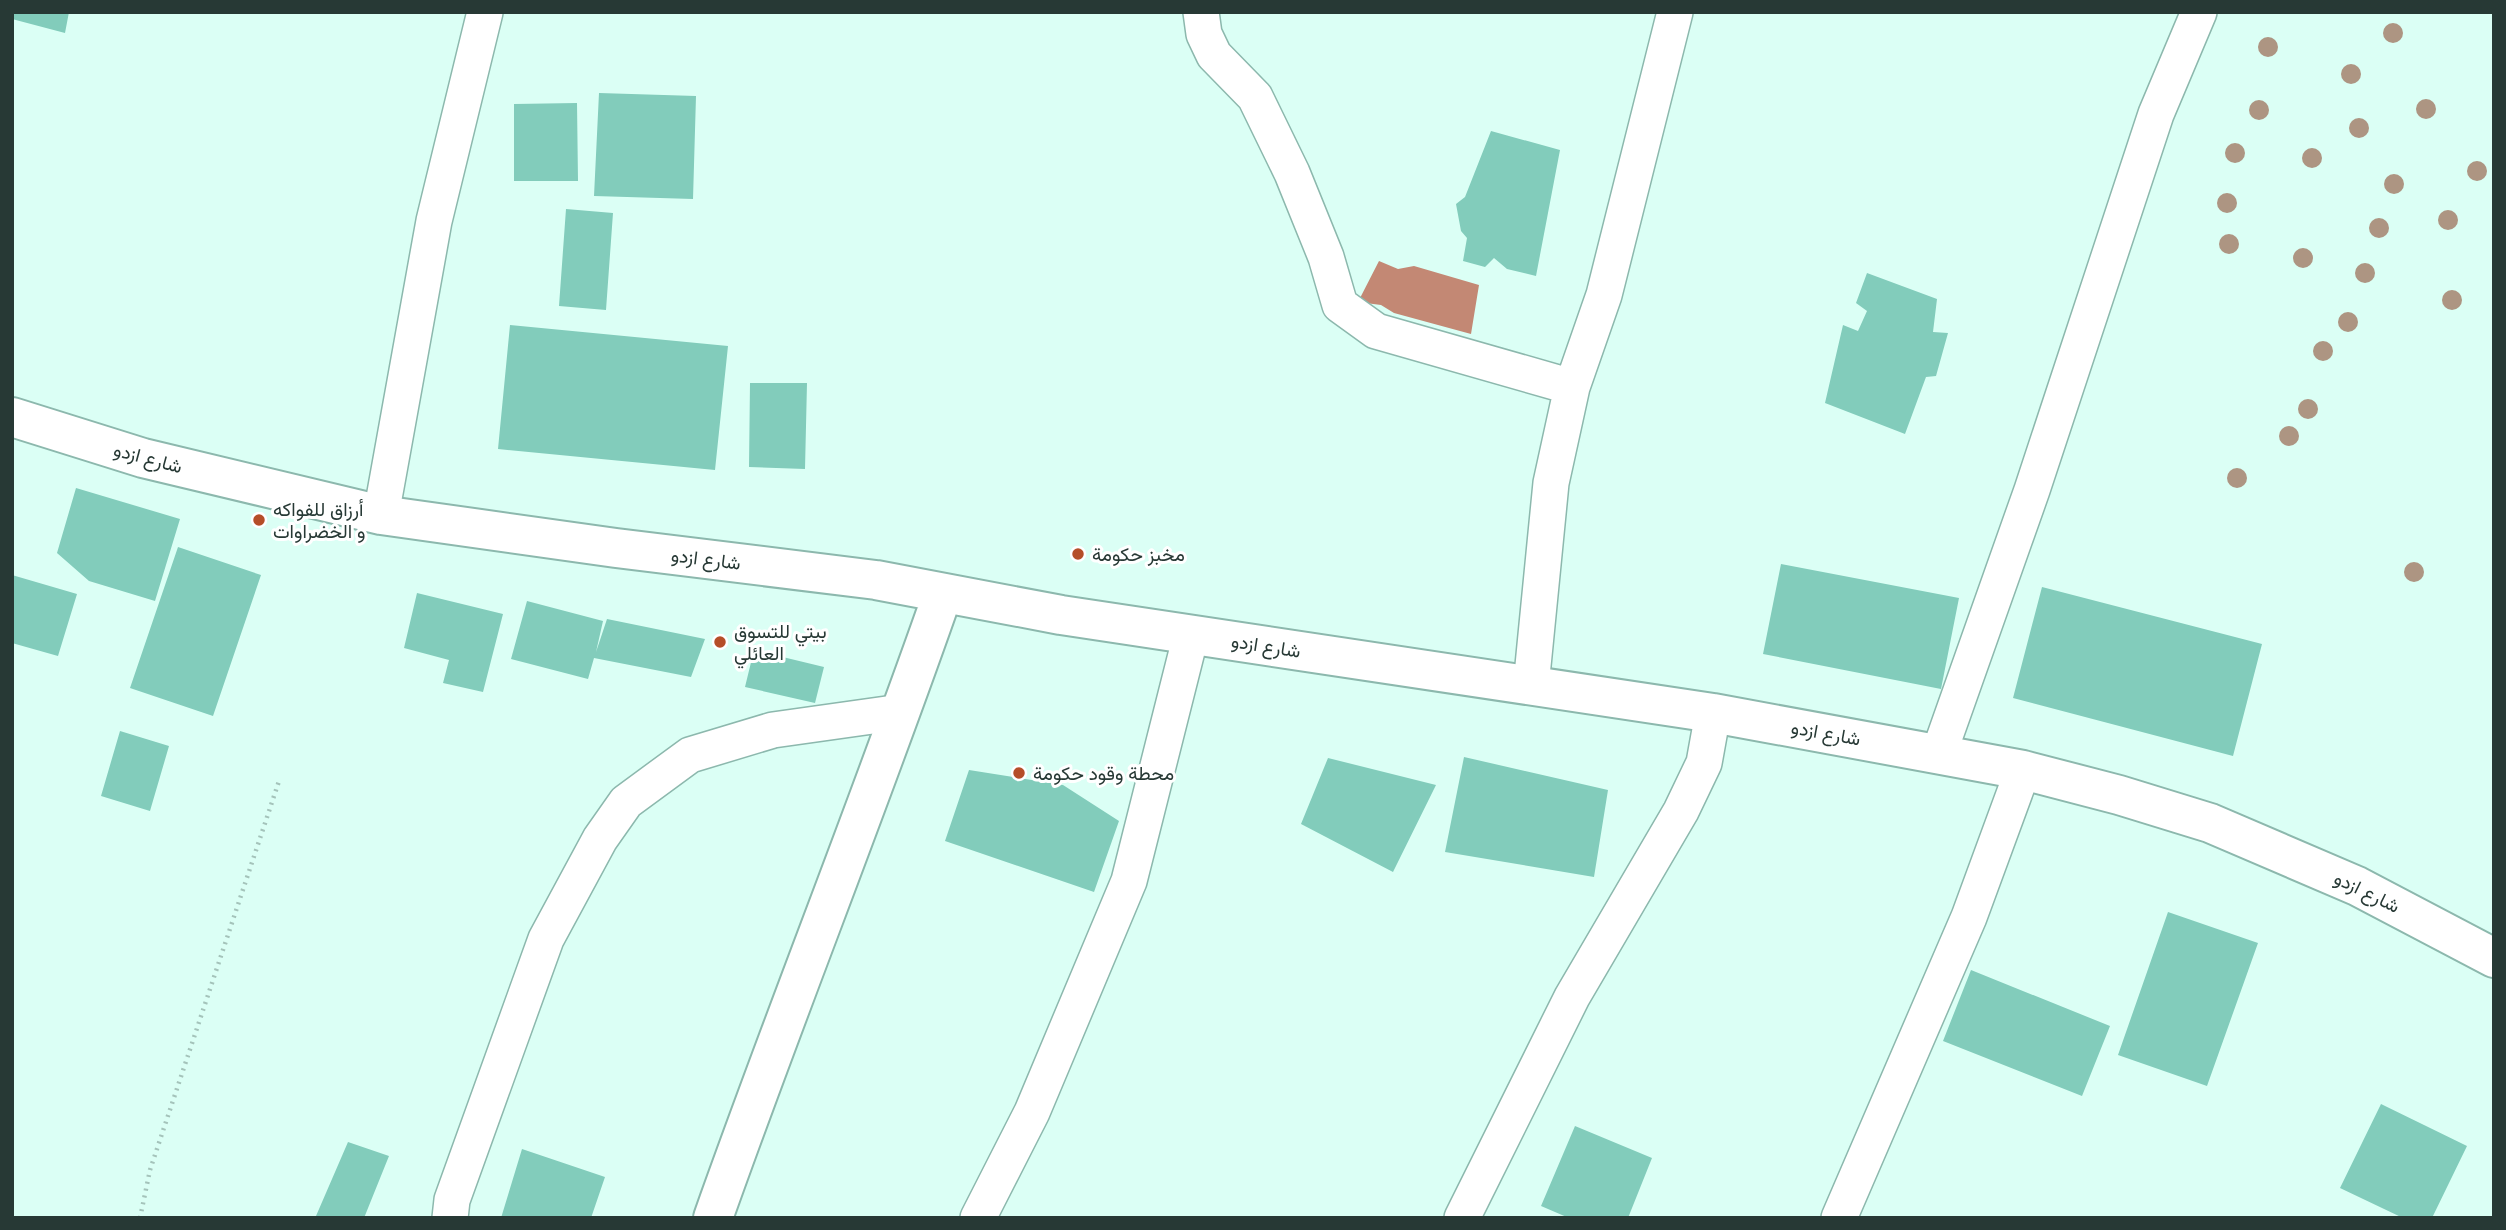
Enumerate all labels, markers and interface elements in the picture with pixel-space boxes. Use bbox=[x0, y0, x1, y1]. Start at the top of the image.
street label: شارع ازدو bbox=[111, 437, 185, 479]
place label: أرزاق للفواكه و الخضراوات bbox=[273, 497, 365, 544]
marker: أرزاق للفواكه و الخضراوات bbox=[251, 512, 267, 528]
street label: شارع ازدو bbox=[670, 542, 742, 576]
place label: مخبز حكومة bbox=[1092, 542, 1185, 567]
marker: مخبز حكومة bbox=[1070, 546, 1086, 562]
place label: بيتي للتسوق العائلي bbox=[734, 619, 827, 669]
street label: شارع ازدو bbox=[1229, 628, 1303, 664]
marker: بيتي للتسوق العائلي bbox=[712, 634, 728, 650]
street label: شارع ازدو bbox=[1789, 715, 1863, 751]
place label: محطة وقود حكومة bbox=[1033, 761, 1174, 786]
marker: محطة وقود حكومة bbox=[1011, 765, 1027, 781]
street label: شارع ازدو bbox=[2330, 865, 2404, 919]

